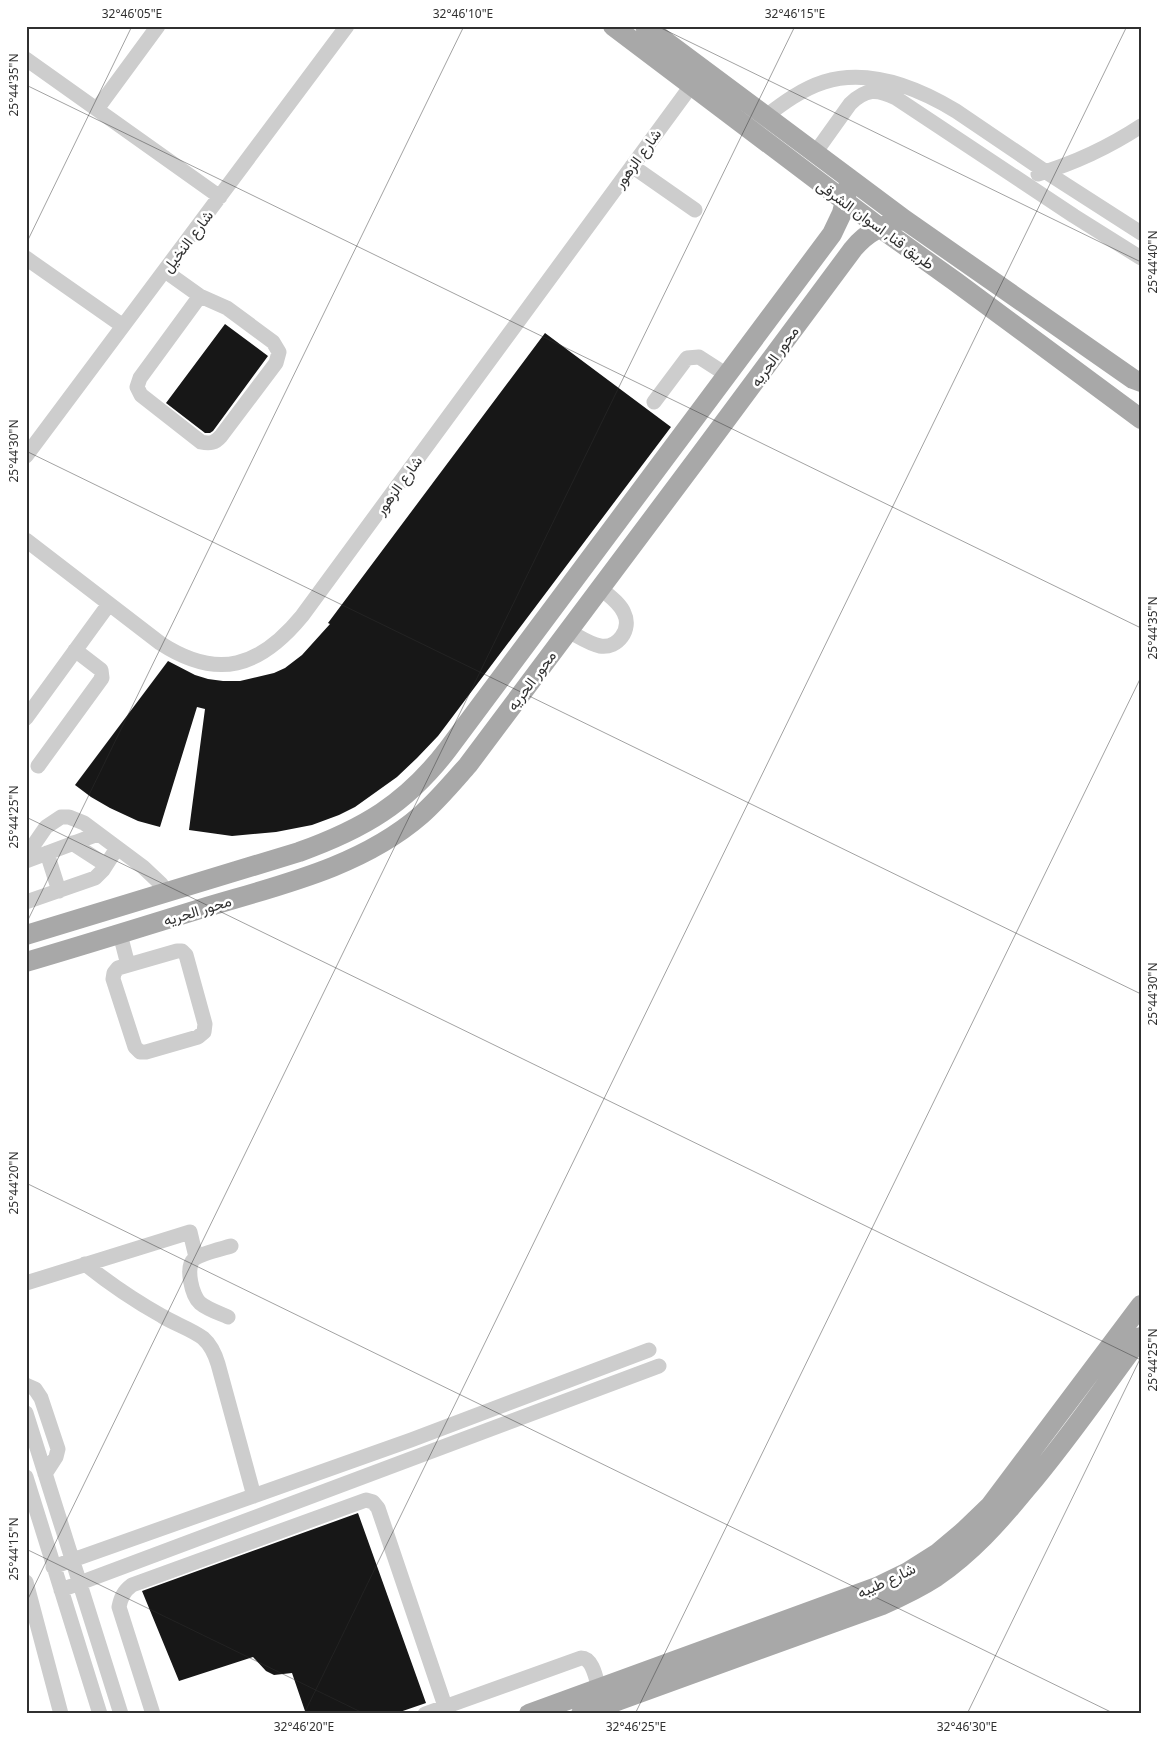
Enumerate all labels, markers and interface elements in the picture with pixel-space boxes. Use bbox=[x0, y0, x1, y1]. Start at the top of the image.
text: 32°46'05"E bbox=[102, 5, 162, 22]
text: 32°46'10"E bbox=[433, 5, 493, 22]
text: 32°46'15"E bbox=[765, 5, 825, 22]
text: 25°44'35"N bbox=[5, 53, 22, 117]
street label: شارع الزهور bbox=[608, 124, 667, 194]
street label: طريق قنا, اسوان الشرقى bbox=[813, 175, 939, 274]
street label: شارع النخيل bbox=[157, 206, 219, 277]
text: 25°44'40"N bbox=[1144, 230, 1161, 294]
street label: محور الحريه bbox=[745, 322, 803, 390]
text: 25°44'30"N bbox=[5, 419, 22, 483]
street label: شارع الزهور bbox=[369, 451, 428, 521]
text: 25°44'35"N bbox=[1144, 596, 1161, 660]
street label: محور الحريه bbox=[502, 646, 560, 714]
text: 25°44'25"N bbox=[5, 785, 22, 849]
street label: محور الحريه bbox=[161, 890, 233, 930]
text: 25°44'30"N bbox=[1144, 962, 1161, 1026]
text: 25°44'20"N bbox=[5, 1151, 22, 1215]
text: 25°44'25"N bbox=[1144, 1328, 1161, 1392]
text: 25°44'15"N bbox=[5, 1517, 22, 1581]
street label: شارع طيبه bbox=[854, 1558, 919, 1604]
text: 32°46'20"E bbox=[274, 1718, 334, 1735]
text: 32°46'25"E bbox=[606, 1718, 666, 1735]
text: 32°46'30"E bbox=[937, 1718, 997, 1735]

